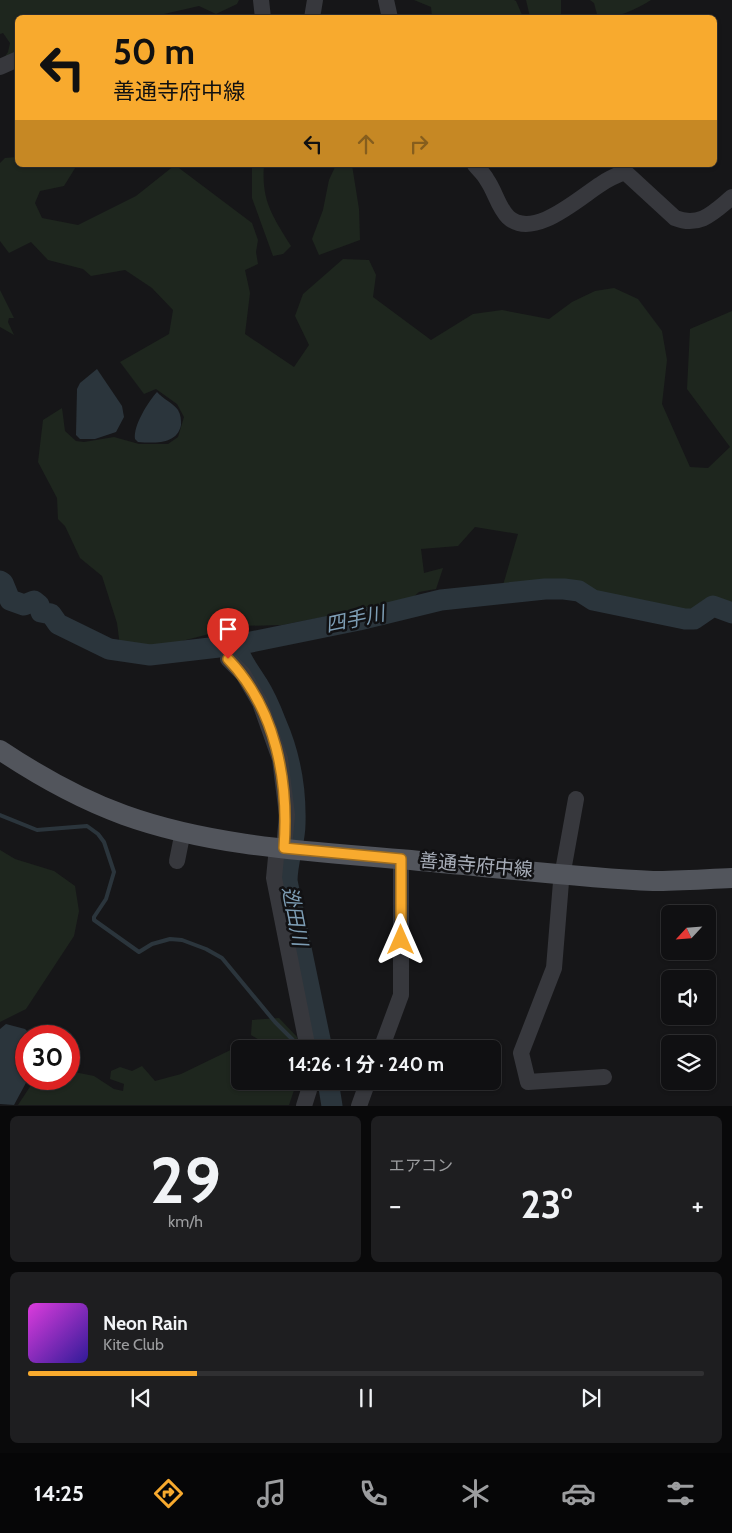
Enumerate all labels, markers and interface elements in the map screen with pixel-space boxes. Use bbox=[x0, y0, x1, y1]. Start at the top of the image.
text: 50 m bbox=[113, 30, 195, 73]
icon: left bbox=[30, 35, 95, 100]
text: 善通寺府中線 bbox=[113, 78, 245, 105]
icon: left bbox=[299, 130, 327, 158]
icon: ahead bbox=[352, 130, 380, 158]
icon: right bbox=[405, 130, 433, 158]
water label: 四手川 bbox=[323, 601, 389, 637]
pin bbox=[207, 608, 249, 659]
icon: arrive bbox=[214, 615, 242, 643]
street label: 善通寺府中線 bbox=[418, 849, 534, 881]
water label: 迯田川 bbox=[277, 884, 313, 950]
north arrow bbox=[661, 905, 716, 960]
map controls bbox=[661, 905, 716, 1090]
position arrow bbox=[374, 913, 426, 965]
button: sound bbox=[661, 970, 716, 1025]
speed limit sign: 30 bbox=[15, 1025, 80, 1090]
button: layers bbox=[661, 1035, 716, 1090]
text: 14:26 · 1 分 · 240 m bbox=[288, 1053, 444, 1076]
text: 29 bbox=[150, 1140, 221, 1219]
text: エアコン bbox=[389, 1156, 453, 1175]
text: 23° bbox=[521, 1181, 572, 1228]
text: − bbox=[389, 1188, 401, 1222]
text: + bbox=[692, 1188, 704, 1222]
text: km/h bbox=[168, 1212, 203, 1231]
text: Neon Rain bbox=[103, 1312, 188, 1335]
text: Kite Club bbox=[103, 1335, 164, 1354]
icon: previous bbox=[127, 1384, 155, 1412]
icon: pause bbox=[352, 1384, 380, 1412]
icon: next bbox=[577, 1384, 605, 1412]
icon: directions bbox=[151, 1476, 186, 1511]
icon: music bbox=[254, 1476, 289, 1511]
icon: phone bbox=[356, 1476, 391, 1511]
icon: climate bbox=[458, 1476, 493, 1511]
icon: car bbox=[561, 1476, 596, 1511]
icon: filters bbox=[663, 1476, 698, 1511]
text: 14:25 bbox=[34, 1480, 84, 1507]

